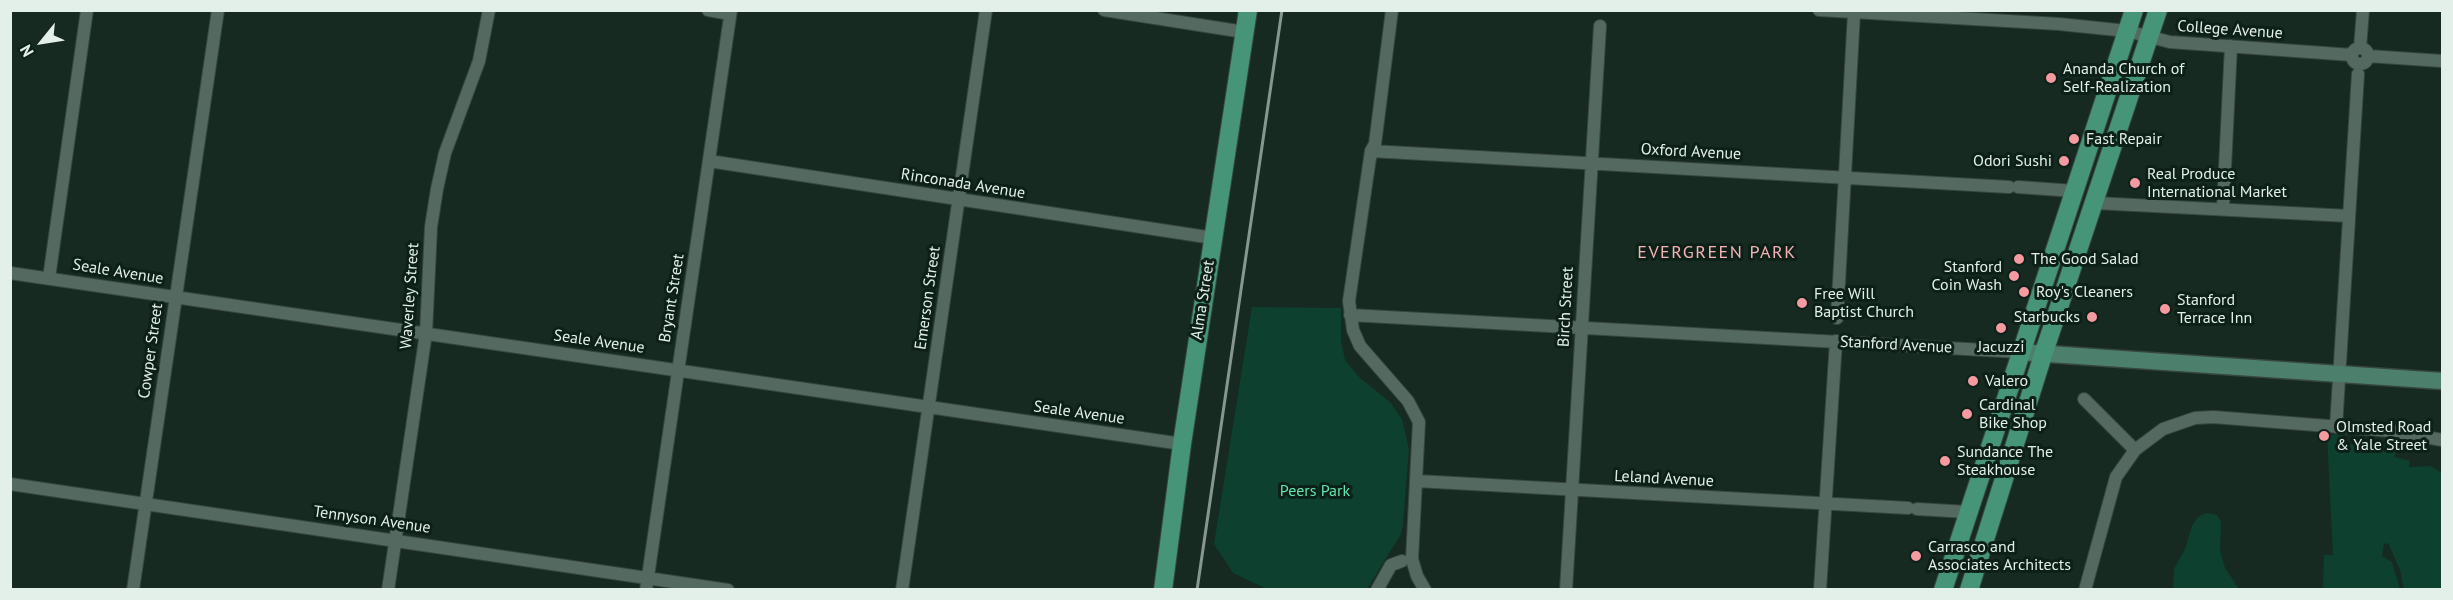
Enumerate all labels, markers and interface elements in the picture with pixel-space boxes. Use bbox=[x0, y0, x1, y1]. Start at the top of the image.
north arrow bbox=[12, 12, 72, 72]
street label: College Avenue bbox=[2177, 17, 2283, 43]
text: N bbox=[15, 41, 38, 61]
place label: Ananda Church of Self-Realization bbox=[2063, 59, 2184, 97]
marker: Ananda Church of Self-Realization bbox=[2044, 71, 2058, 85]
place label: Fast Repair bbox=[2086, 129, 2162, 149]
marker: Fast Repair bbox=[2067, 132, 2081, 146]
street label: Oxford Avenue bbox=[1640, 140, 1742, 164]
place label: Odori Sushi bbox=[1973, 151, 2052, 171]
marker: Odori Sushi bbox=[2057, 154, 2071, 168]
place label: Real Produce International Market bbox=[2147, 164, 2287, 202]
street label: Rinconada Avenue bbox=[900, 165, 1026, 203]
marker: Real Produce International Market bbox=[2128, 176, 2142, 190]
street label: Waverley Street bbox=[397, 242, 423, 350]
district label: EVERGREEN PARK bbox=[1637, 242, 1797, 264]
street label: Emerson Street bbox=[911, 245, 945, 351]
place label: The Good Salad bbox=[2031, 249, 2139, 269]
street label: Bryant Street bbox=[656, 252, 688, 344]
marker: The Good Salad bbox=[2012, 252, 2026, 266]
street label: Seale Avenue bbox=[71, 255, 165, 289]
place label: Stanford Coin Wash bbox=[1932, 257, 2002, 295]
street label: Alma Street bbox=[1187, 259, 1219, 341]
street label: Birch Street bbox=[1554, 266, 1578, 348]
marker: Stanford Coin Wash bbox=[2007, 269, 2021, 283]
place label: Roy's Cleaners bbox=[2036, 282, 2133, 302]
place label: Free Will Baptist Church bbox=[1814, 284, 1914, 322]
marker: Roy's Cleaners bbox=[2017, 285, 2031, 299]
place label: Stanford Terrace Inn bbox=[2177, 290, 2252, 328]
marker: Free Will Baptist Church bbox=[1795, 296, 1809, 310]
street label: Cowper Street bbox=[135, 302, 167, 400]
marker: Stanford Terrace Inn bbox=[2158, 302, 2172, 316]
place label: Starbucks bbox=[2014, 307, 2080, 327]
marker: Starbucks bbox=[2085, 310, 2099, 324]
marker: Jacuzzi bbox=[1994, 321, 2008, 335]
street label: Seale Avenue bbox=[552, 326, 646, 358]
street label: Stanford Avenue bbox=[1839, 332, 1953, 358]
place label: Jacuzzi bbox=[1977, 337, 2025, 357]
place label: Valero bbox=[1985, 371, 2028, 391]
marker: Valero bbox=[1966, 374, 1980, 388]
place label: Cardinal Bike Shop bbox=[1979, 395, 2047, 433]
street label: Seale Avenue bbox=[1032, 397, 1126, 429]
marker: Cardinal Bike Shop bbox=[1960, 407, 1974, 421]
place label: Olmsted Road & Yale Street bbox=[2336, 417, 2431, 455]
marker: Olmsted Road & Yale Street bbox=[2317, 429, 2331, 443]
place label: Sundance The Steakhouse bbox=[1957, 442, 2053, 480]
marker: Sundance The Steakhouse bbox=[1938, 454, 1952, 468]
street label: Leland Avenue bbox=[1614, 467, 1714, 491]
park label: Peers Park bbox=[1280, 481, 1350, 501]
street label: Tennyson Avenue bbox=[312, 502, 432, 538]
place label: Carrasco and Associates Architects bbox=[1928, 537, 2071, 575]
marker: Carrasco and Associates Architects bbox=[1909, 549, 1923, 563]

